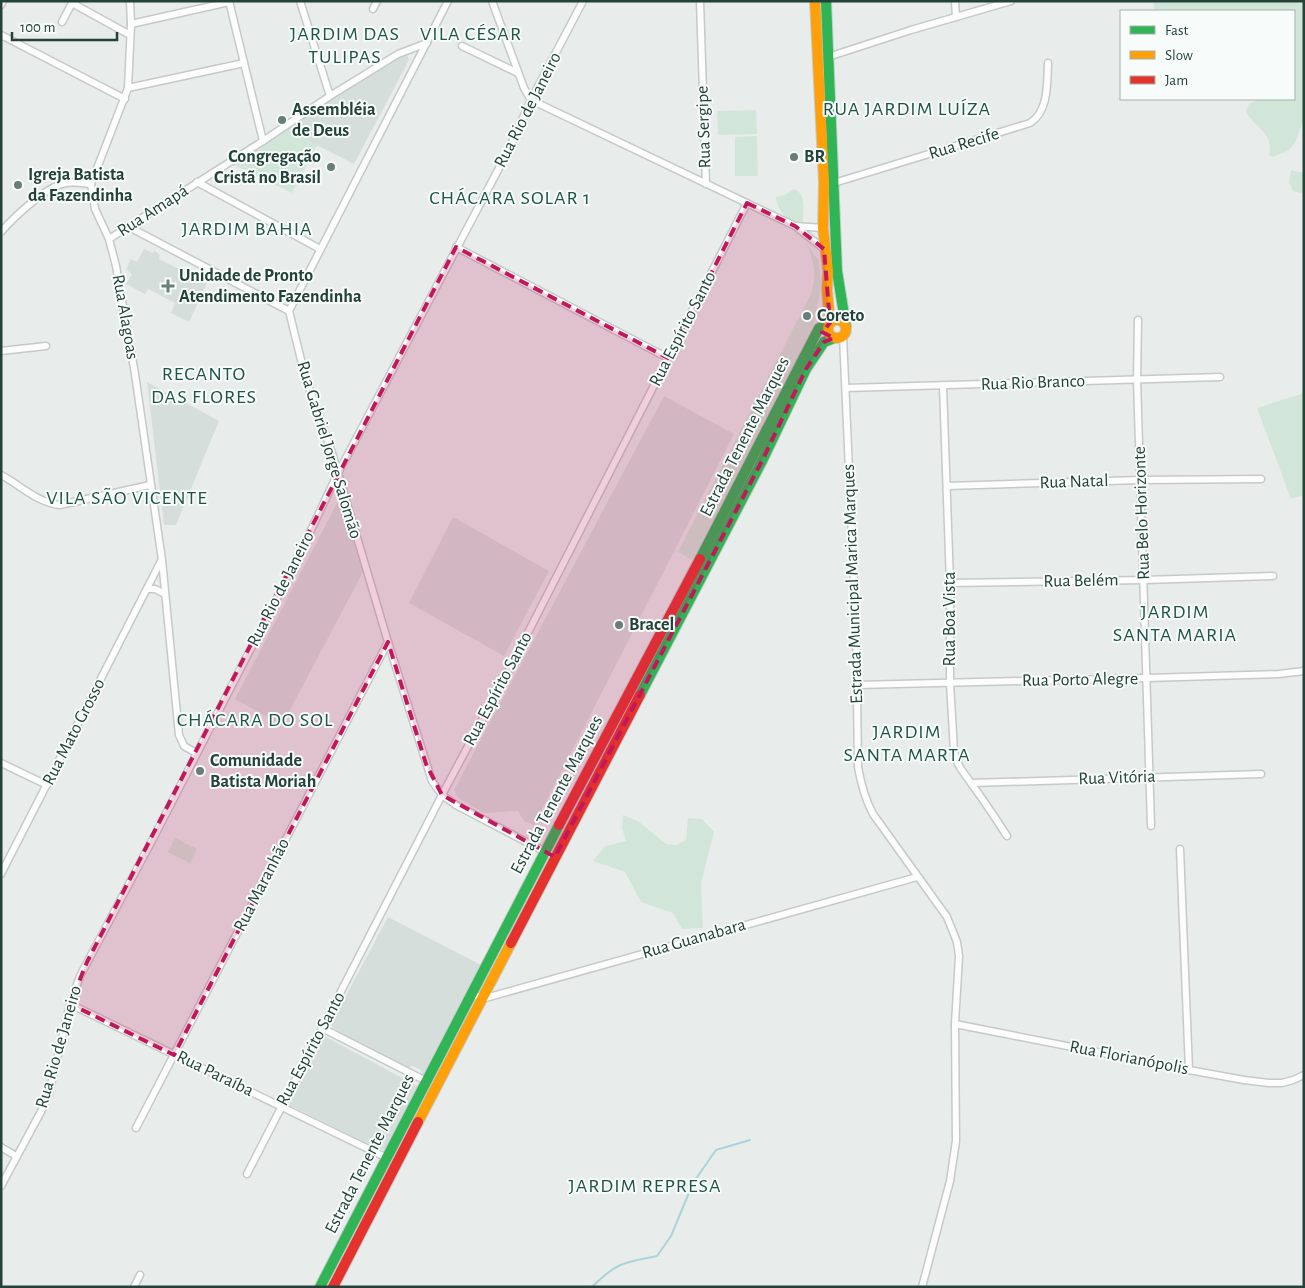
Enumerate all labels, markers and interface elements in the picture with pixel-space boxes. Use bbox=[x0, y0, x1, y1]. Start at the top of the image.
scale bar bbox=[12, 10, 118, 42]
legend bbox=[1120, 10, 1295, 100]
text: 100 m bbox=[20, 20, 55, 35]
district label: VILA CÉSAR bbox=[420, 23, 522, 44]
text: Fast bbox=[1165, 23, 1189, 38]
district label: JARDIM DAS TULIPAS bbox=[290, 24, 400, 67]
text: Slow bbox=[1165, 48, 1193, 63]
street label: Rua Rio de Janeiro bbox=[491, 49, 565, 171]
text: Jam bbox=[1165, 73, 1188, 88]
street label: Rua Sergipe bbox=[694, 85, 714, 169]
district label: RUA JARDIM LUÍZA bbox=[823, 98, 991, 119]
place label: Assembléia de Deus bbox=[292, 101, 376, 140]
marker: Assembléia de Deus bbox=[276, 114, 288, 126]
street label: Rua Recife bbox=[927, 125, 1001, 163]
place label: Congregação Cristã no Brasil bbox=[214, 148, 321, 187]
place label: BR bbox=[804, 148, 825, 166]
marker: BR bbox=[788, 151, 800, 163]
marker: Congregação Cristã no Brasil bbox=[325, 161, 337, 173]
place label: Igreja Batista da Fazendinha bbox=[28, 166, 133, 205]
marker: Igreja Batista da Fazendinha bbox=[12, 179, 24, 191]
street label: Rua Amapá bbox=[114, 182, 192, 240]
district label: CHÁCARA SOLAR 1 bbox=[429, 187, 591, 208]
district label: JARDIM BAHIA bbox=[181, 219, 313, 239]
place label: Unidade de Pronto Atendimento Fazendinha bbox=[179, 267, 362, 306]
street label: Rua Espírito Santo bbox=[646, 269, 720, 389]
street label: Rua Alagoas bbox=[109, 273, 141, 361]
marker: Unidade de Pronto Atendimento Fazendinha bbox=[161, 279, 175, 293]
place label: Coreto bbox=[817, 307, 865, 325]
marker: Coreto bbox=[801, 310, 813, 322]
street label: Estrada Tenente Marques bbox=[697, 354, 793, 520]
street label: Rua Gabriel Jorge Salomão bbox=[293, 359, 365, 541]
district label: RECANTO DAS FLORES bbox=[151, 364, 257, 407]
street label: Rua Rio Branco bbox=[980, 372, 1086, 394]
street label: Rua Belo Horizonte bbox=[1131, 446, 1153, 580]
street label: Estrada Municipal Marica Marques bbox=[840, 464, 866, 704]
street label: Rua Natal bbox=[1039, 472, 1109, 492]
district label: VILA SÃO VICENTE bbox=[46, 487, 208, 508]
street label: Rua Rio de Janeiro bbox=[244, 528, 318, 650]
street label: Rua Belém bbox=[1043, 571, 1119, 591]
street label: Rua Boa Vista bbox=[941, 572, 959, 666]
district label: JARDIM SANTA MARIA bbox=[1113, 602, 1237, 645]
place label: Bracel bbox=[629, 616, 674, 634]
marker: Bracel bbox=[613, 619, 625, 631]
street label: Rua Espírito Santo bbox=[460, 629, 536, 749]
street label: Rua Porto Alegre bbox=[1022, 670, 1138, 690]
street label: Rua Mato Grosso bbox=[39, 676, 109, 788]
district label: CHÁCARA DO SOL bbox=[177, 709, 333, 730]
street label: Estrada Tenente Marques bbox=[508, 713, 606, 877]
district label: JARDIM SANTA MARTA bbox=[844, 722, 970, 765]
place label: Comunidade Batista Moriah bbox=[210, 752, 316, 791]
marker: Comunidade Batista Moriah bbox=[194, 765, 206, 777]
street label: Rua Vitória bbox=[1078, 768, 1156, 788]
street label: Rua Maranhão bbox=[231, 835, 293, 934]
street label: Rua Guanabara bbox=[640, 916, 748, 962]
street label: Rua Rio de Janeiro bbox=[33, 983, 85, 1110]
street label: Rua Espírito Santo bbox=[273, 989, 349, 1109]
street label: Rua Florianópolis bbox=[1068, 1038, 1190, 1078]
street label: Rua Paraíba bbox=[174, 1048, 256, 1100]
street label: Estrada Tenente Marques bbox=[322, 1071, 418, 1237]
district label: JARDIM REPRESA bbox=[568, 1176, 722, 1196]

